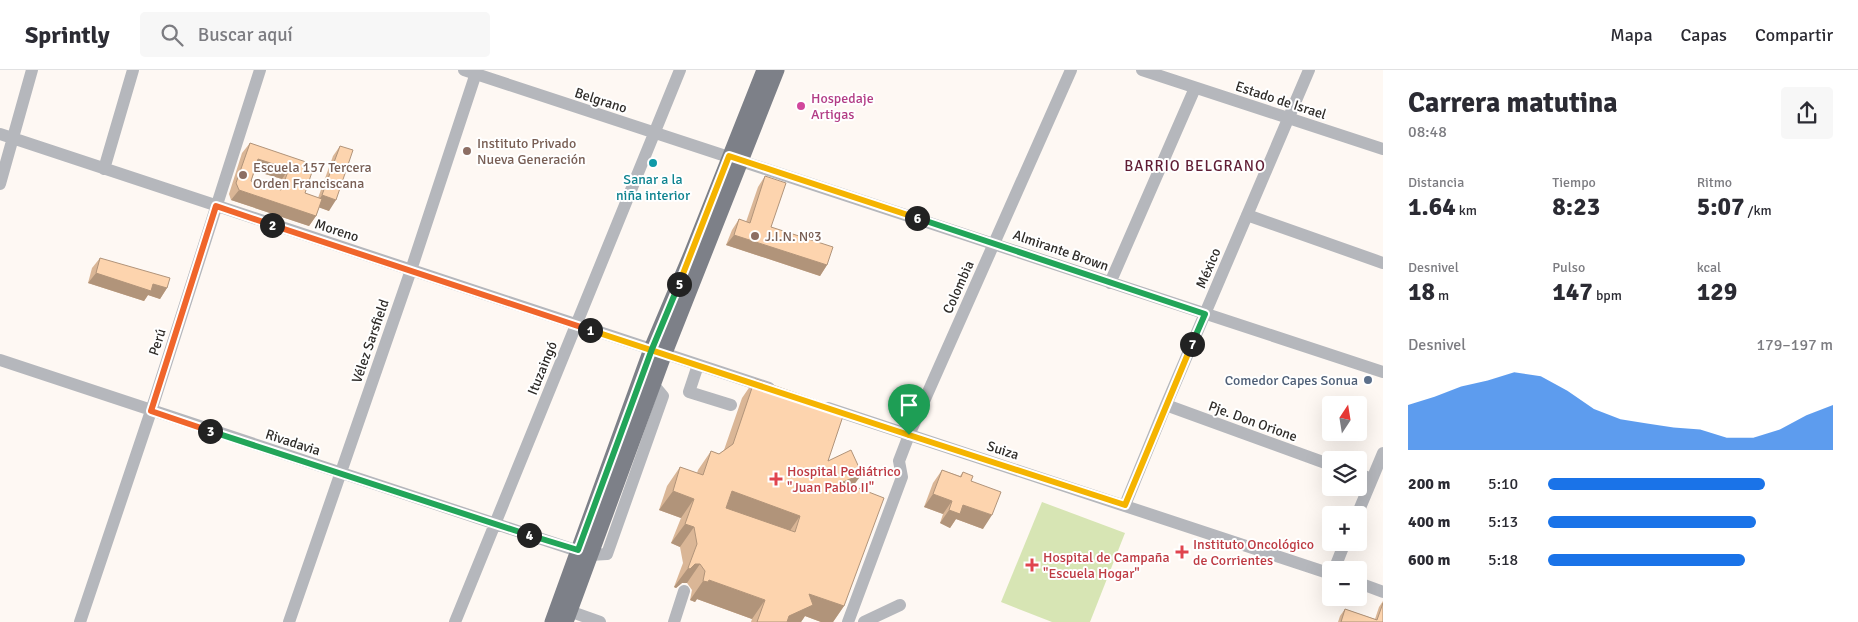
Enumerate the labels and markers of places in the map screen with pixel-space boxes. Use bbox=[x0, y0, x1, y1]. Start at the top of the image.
place label: Hospedaje Artigas bbox=[811, 90, 874, 123]
marker: Hospedaje Artigas bbox=[795, 100, 807, 112]
place label: Instituto Privado Nueva Generación bbox=[477, 135, 586, 168]
marker: Instituto Privado Nueva Generación bbox=[461, 145, 473, 157]
marker: Sanar a la niña interior bbox=[647, 157, 659, 169]
place label: Escuela 157 Tercera Orden Franciscana bbox=[253, 159, 372, 192]
marker: Escuela 157 Tercera Orden Franciscana bbox=[237, 169, 249, 181]
place label: Sanar a la niña interior bbox=[616, 171, 691, 204]
pin: 6 bbox=[904, 206, 930, 230]
pin: 2 bbox=[260, 212, 284, 238]
place label: J.I.N. Nº3 bbox=[765, 228, 822, 245]
marker: J.I.N. Nº3 bbox=[749, 230, 761, 242]
pin: 5 bbox=[666, 272, 692, 296]
pin: 1 bbox=[578, 318, 602, 342]
pin: 7 bbox=[1180, 332, 1204, 356]
place label: Comedor Capes Sonua bbox=[1225, 372, 1358, 389]
marker: Comedor Capes Sonua bbox=[1362, 374, 1374, 386]
pin bbox=[888, 384, 930, 435]
pin: 3 bbox=[198, 418, 222, 444]
place label: Hospital Pediátrico "Juan Pablo II" bbox=[787, 463, 901, 496]
marker: Hospital Pediátrico "Juan Pablo II" bbox=[769, 472, 783, 486]
pin: 4 bbox=[516, 522, 542, 548]
place label: Instituto Oncológico de Corrientes bbox=[1193, 536, 1314, 569]
marker: Instituto Oncológico de Corrientes bbox=[1175, 545, 1189, 559]
place label: Hospital de Campaña "Escuela Hogar" bbox=[1043, 549, 1170, 582]
marker: Hospital de Campaña "Escuela Hogar" bbox=[1025, 558, 1039, 572]

